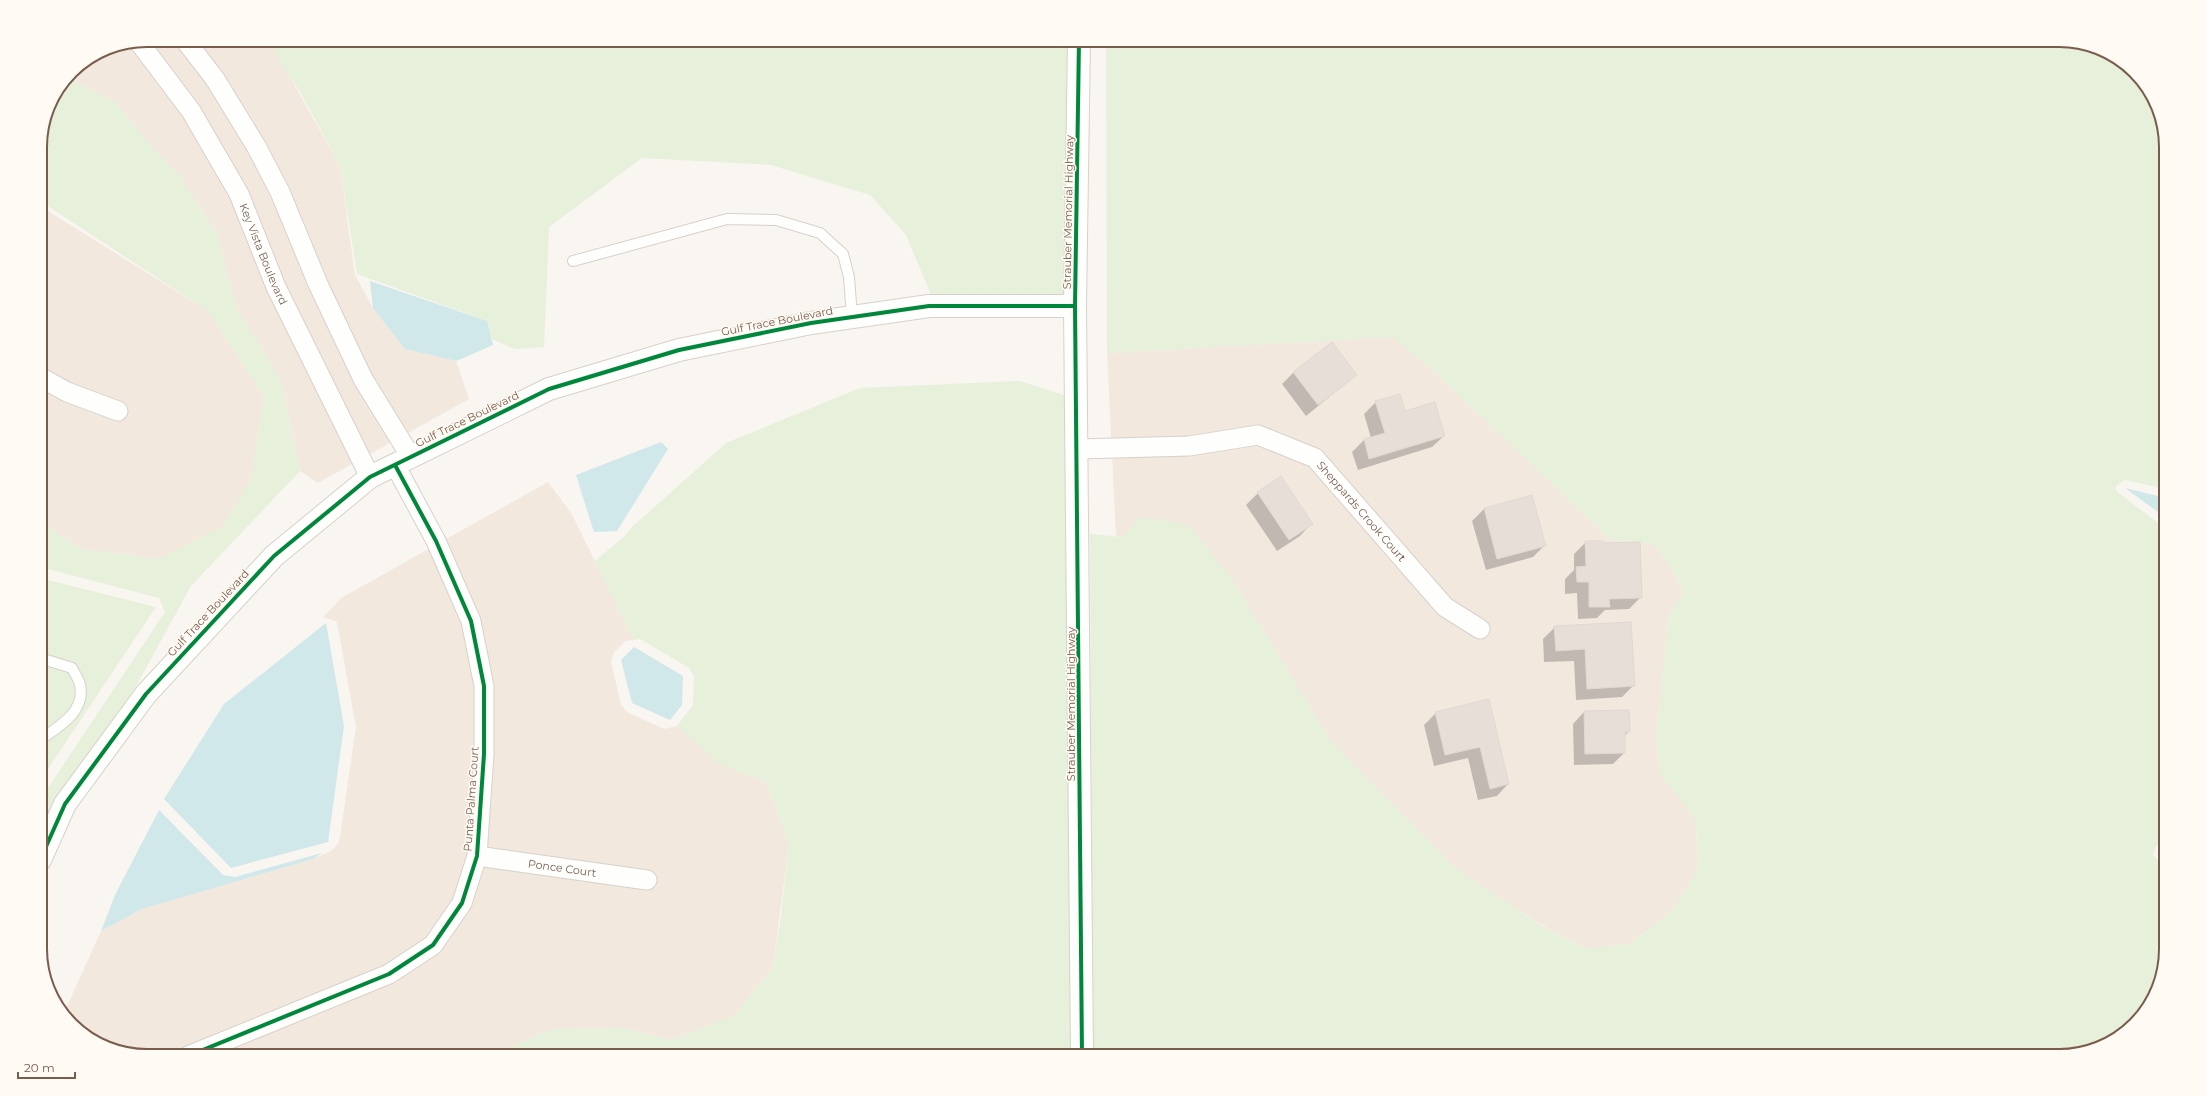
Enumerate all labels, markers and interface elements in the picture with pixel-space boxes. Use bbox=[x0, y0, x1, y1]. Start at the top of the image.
street label: Strauber Memorial Highway bbox=[1060, 135, 1076, 289]
street label: Key Vista Boulevard bbox=[236, 201, 291, 307]
street label: Gulf Trace Boulevard bbox=[720, 303, 834, 339]
street label: Gulf Trace Boulevard bbox=[413, 388, 521, 450]
street label: Sheppards Crook Court bbox=[1314, 458, 1409, 565]
street label: Gulf Trace Boulevard bbox=[164, 567, 252, 659]
street label: Strauber Memorial Highway bbox=[1064, 627, 1078, 781]
street label: Punta Palma Court bbox=[460, 745, 482, 852]
street label: Ponce Court bbox=[527, 856, 598, 880]
scale bar bbox=[18, 1054, 75, 1080]
text: 20 m bbox=[24, 1060, 55, 1075]

